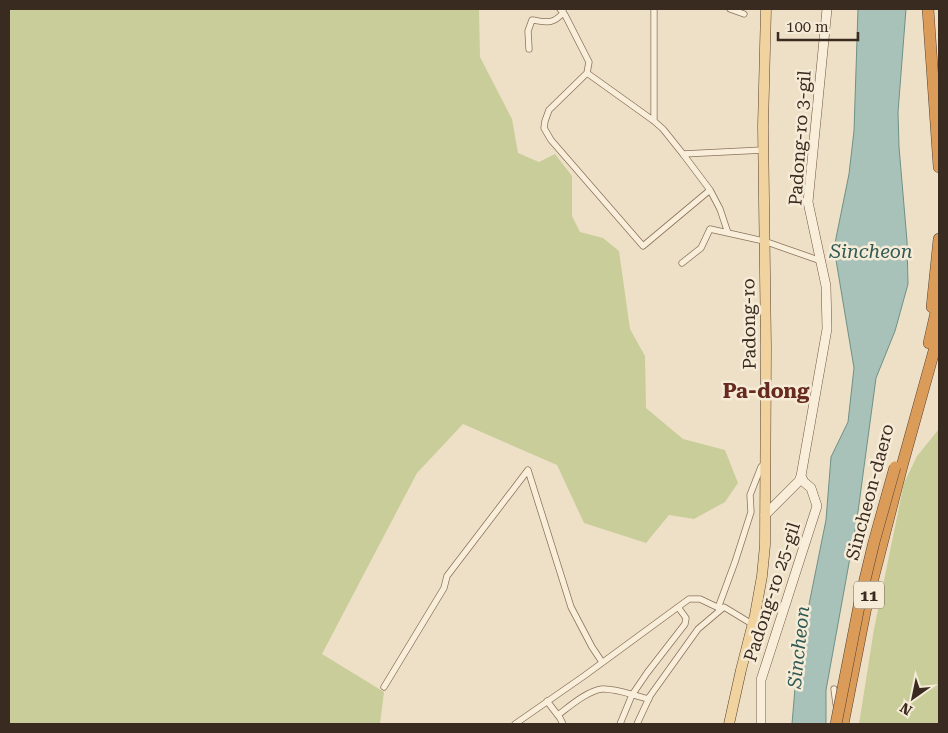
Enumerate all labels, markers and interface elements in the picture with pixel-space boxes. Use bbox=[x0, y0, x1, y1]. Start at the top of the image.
scale bar bbox=[778, 10, 858, 42]
text: 100 m bbox=[786, 18, 829, 36]
street label: Padong-ro 3-gil bbox=[784, 69, 815, 206]
water label: Sincheon bbox=[829, 240, 913, 263]
street label: Padong-ro bbox=[737, 278, 760, 370]
district label: Pa-dong bbox=[723, 379, 810, 403]
street label: Sincheon-daero bbox=[841, 421, 898, 562]
street label: Padong-ro 25-gil bbox=[739, 519, 804, 664]
road number: 11 bbox=[854, 582, 884, 608]
water label: Sincheon bbox=[783, 604, 814, 691]
north arrow bbox=[888, 673, 938, 723]
text: N bbox=[897, 699, 915, 719]

